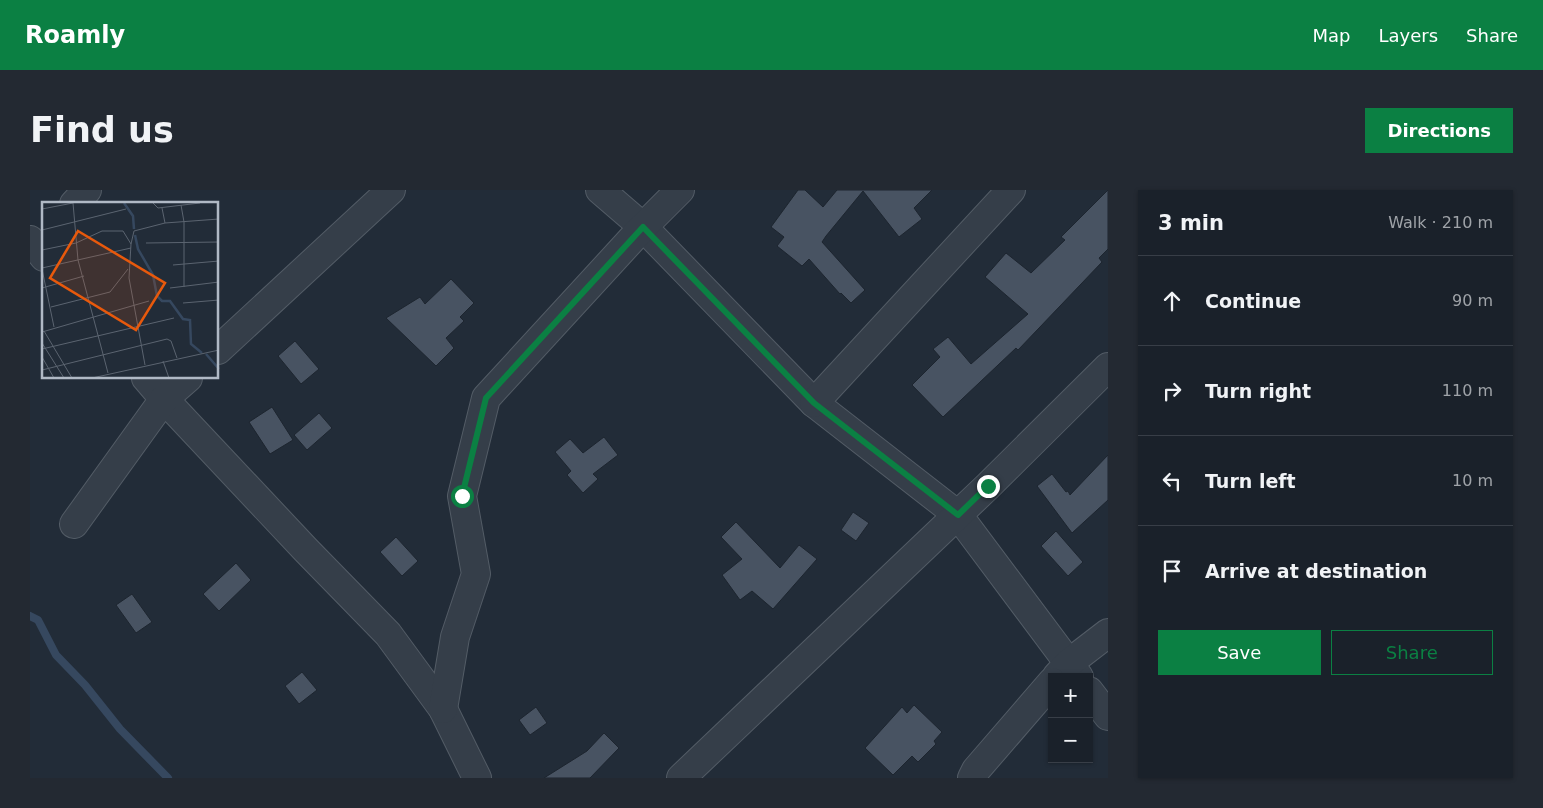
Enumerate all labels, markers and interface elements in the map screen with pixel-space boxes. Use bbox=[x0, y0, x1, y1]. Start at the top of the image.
text: Roamly bbox=[25, 21, 125, 49]
text: Map bbox=[1312, 25, 1350, 46]
text: Layers bbox=[1378, 25, 1438, 46]
text: Share bbox=[1466, 25, 1518, 46]
button: Directions bbox=[1365, 108, 1513, 153]
text: Find us bbox=[30, 110, 174, 150]
inset map bbox=[42, 202, 219, 379]
text: 3 min bbox=[1158, 211, 1224, 235]
text: Walk · 210 m bbox=[1388, 213, 1493, 232]
icon: ahead bbox=[1158, 287, 1186, 315]
text: Continue bbox=[1205, 290, 1301, 312]
text: 90 m bbox=[1452, 291, 1493, 310]
icon: right bbox=[1158, 377, 1186, 405]
text: Turn right bbox=[1205, 380, 1311, 402]
text: 110 m bbox=[1442, 381, 1493, 400]
icon: left bbox=[1158, 467, 1186, 495]
text: Turn left bbox=[1205, 470, 1296, 492]
text: 10 m bbox=[1452, 471, 1493, 490]
route end bbox=[977, 475, 1000, 498]
route start bbox=[451, 485, 474, 508]
icon: arrive bbox=[1158, 557, 1186, 585]
text: Arrive at destination bbox=[1205, 560, 1427, 582]
button: Save bbox=[1158, 630, 1321, 675]
button: Share bbox=[1331, 630, 1493, 675]
map controls bbox=[1048, 673, 1093, 763]
button: + bbox=[1048, 673, 1093, 718]
button: − bbox=[1048, 718, 1093, 763]

